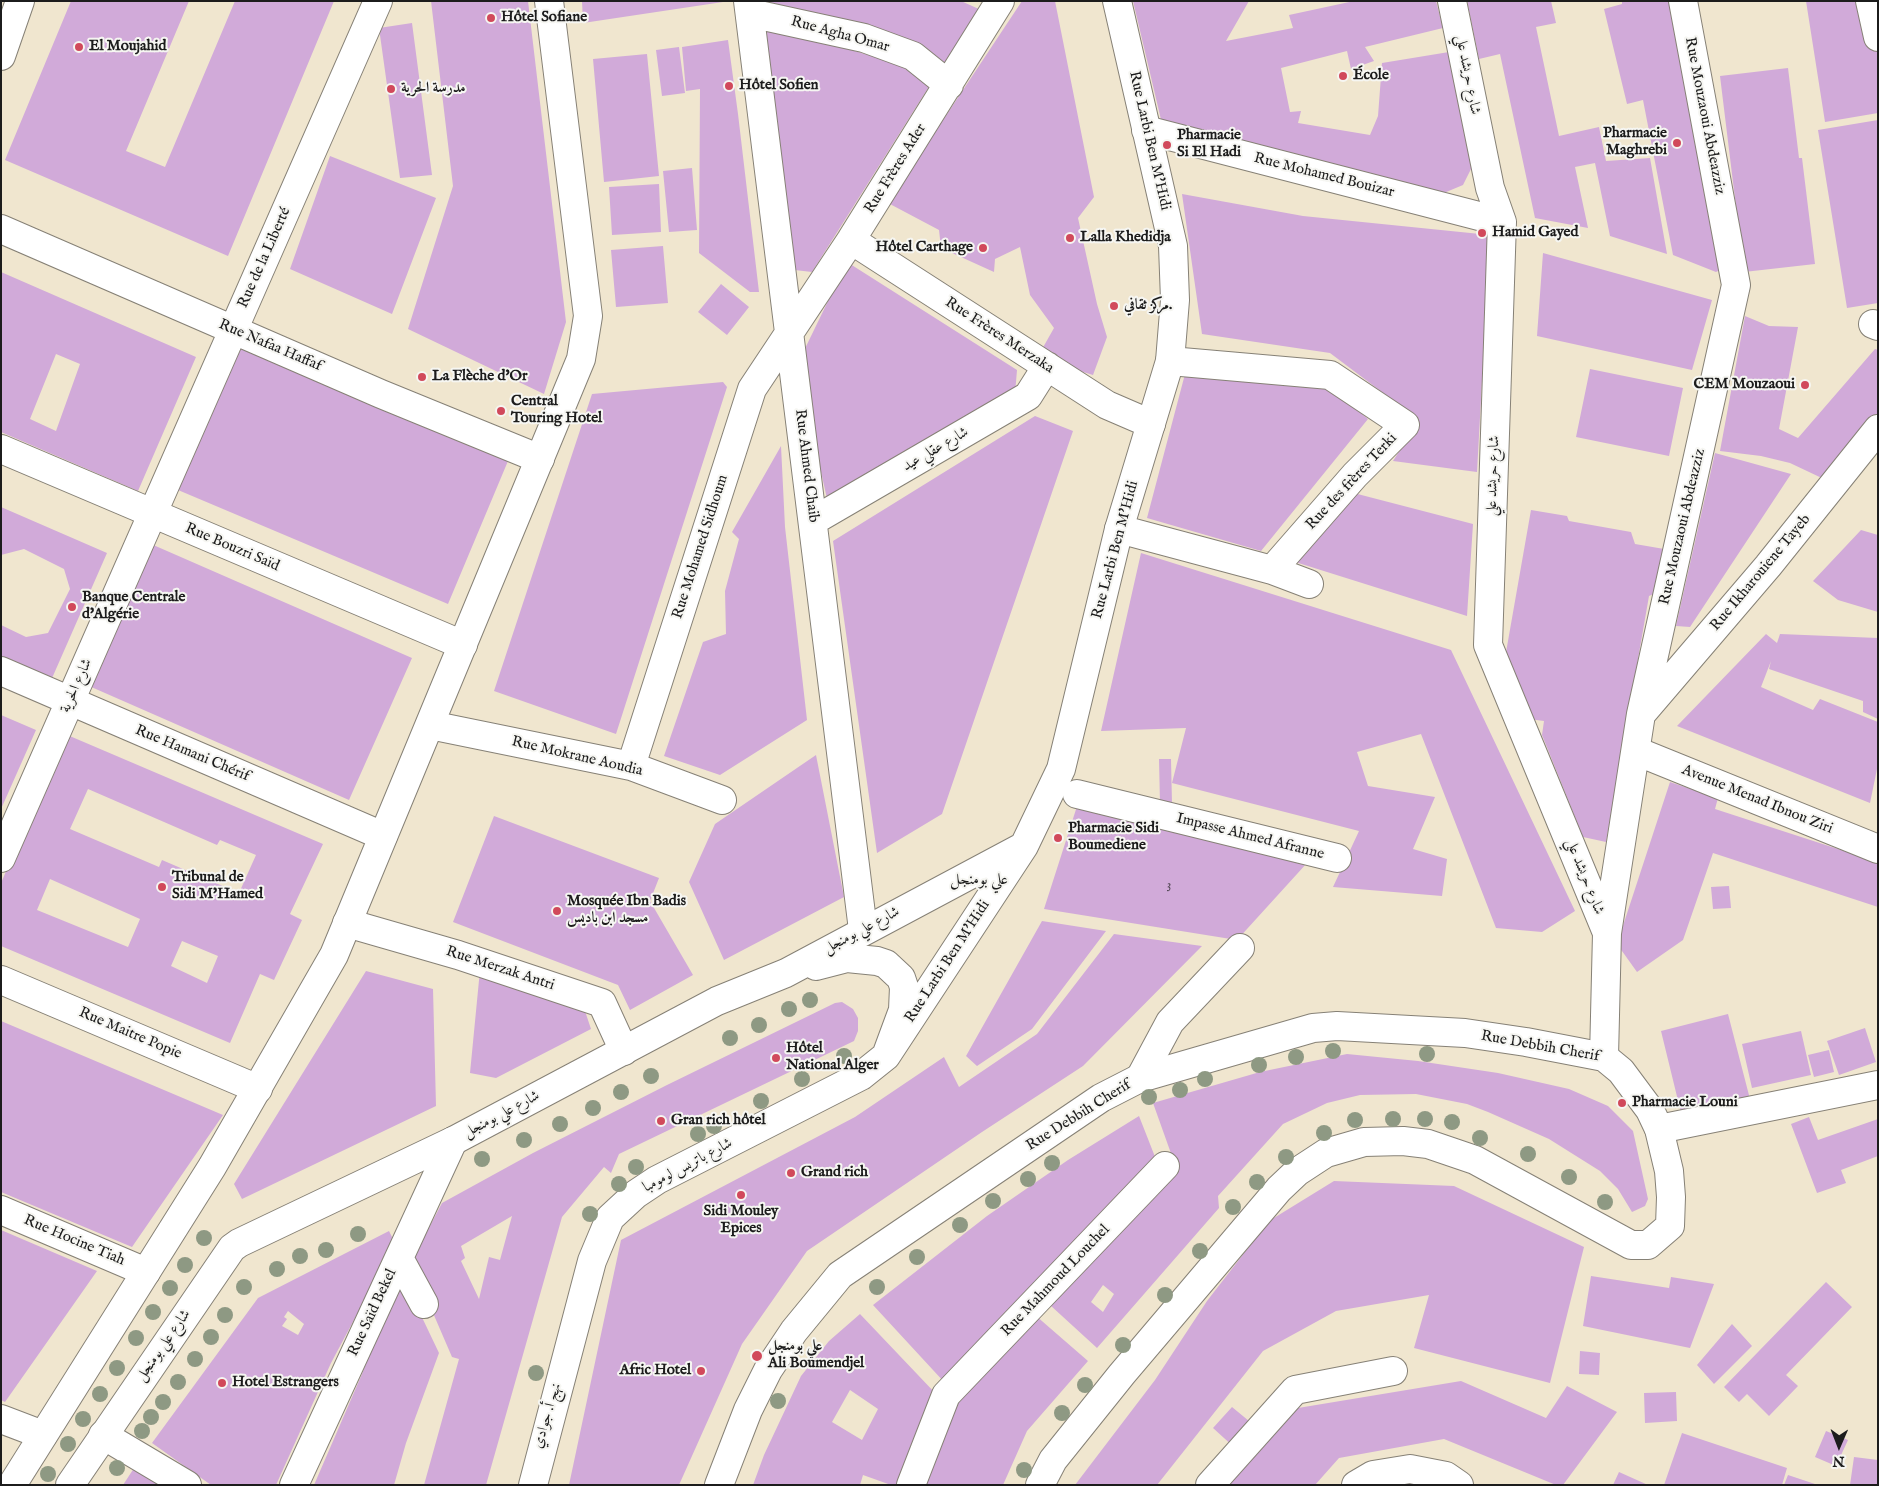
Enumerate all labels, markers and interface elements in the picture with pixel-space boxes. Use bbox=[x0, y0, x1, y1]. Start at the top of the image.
place label: Hôtel Sofiane bbox=[501, 9, 587, 27]
marker: Hôtel Sofiane bbox=[485, 12, 497, 24]
street label: Rue Agha Omar bbox=[789, 13, 891, 57]
street label: شارع حريشد علي bbox=[1450, 34, 1484, 116]
street label: Rue Mouzaoui Abdeazziz bbox=[1680, 36, 1728, 196]
place label: El Moujahid bbox=[89, 38, 166, 56]
marker: El Moujahid bbox=[73, 41, 85, 53]
place label: École bbox=[1353, 67, 1389, 85]
street label: Rue Larbi Ben M'Hidi bbox=[1124, 70, 1174, 212]
marker: École bbox=[1337, 70, 1349, 82]
place label: Hôtel Sofien bbox=[739, 77, 819, 95]
place label: مدرسة الحرية bbox=[401, 80, 466, 98]
marker: Hôtel Sofien bbox=[723, 80, 735, 92]
marker: مدرسة الحرية bbox=[385, 83, 397, 95]
street label: Rue Frères Ader bbox=[861, 121, 931, 217]
place label: Pharmacie Maghrebi bbox=[1603, 125, 1667, 160]
place label: Pharmacie Si El Hadi bbox=[1177, 127, 1241, 162]
marker: Pharmacie Maghrebi bbox=[1671, 137, 1683, 149]
marker: Pharmacie Si El Hadi bbox=[1161, 139, 1173, 151]
street label: Rue Mohamed Bouizar bbox=[1252, 150, 1396, 202]
street label: Rue de la Liberté bbox=[235, 205, 295, 311]
place label: Hamid Gayed bbox=[1492, 224, 1579, 242]
marker: Hamid Gayed bbox=[1476, 227, 1488, 239]
place label: Lalla Khedidja bbox=[1080, 229, 1171, 247]
marker: Lalla Khedidja bbox=[1064, 232, 1076, 244]
place label: Hôtel Carthage bbox=[876, 239, 973, 257]
marker: Hôtel Carthage bbox=[977, 242, 989, 254]
street label: Rue Frères Merzaka bbox=[941, 294, 1057, 378]
place label: مركز ثقافي. bbox=[1124, 297, 1172, 315]
marker: مركز ثقافي. bbox=[1108, 300, 1120, 312]
street label: Rue Nafaa Haffaf bbox=[216, 316, 324, 376]
place label: La Flèche d'Or bbox=[432, 368, 527, 386]
marker: La Flèche d'Or bbox=[416, 371, 428, 383]
place label: CEM Mouzaoui bbox=[1694, 376, 1795, 394]
marker: CEM Mouzaoui bbox=[1799, 379, 1811, 391]
place label: Central Touring Hotel bbox=[511, 393, 602, 428]
marker: Central Touring Hotel bbox=[495, 405, 507, 417]
street label: Rue Ahmed Chaib bbox=[790, 408, 822, 524]
street label: شارع عقلي عيد bbox=[900, 424, 972, 476]
street label: Rue des frères Terki bbox=[1303, 430, 1401, 534]
street label: شارع حريشد علي bbox=[1484, 435, 1504, 517]
street label: Rue Mouzaoui Abdeazziz bbox=[1656, 447, 1710, 607]
street label: Rue Mohamed Sidhoum bbox=[669, 473, 733, 621]
street label: Rue Larbi Ben M'Hidi bbox=[1089, 479, 1143, 621]
street label: Rue Ikharouiene Tayeb bbox=[1707, 511, 1815, 635]
street label: Rue Bouzri Saïd bbox=[182, 520, 282, 576]
place label: Banque Centrale d'Algérie bbox=[82, 589, 185, 624]
marker: Banque Centrale d'Algérie bbox=[66, 601, 78, 613]
street label: شارع الحرية bbox=[57, 656, 97, 716]
street label: Rue Hamani Chérif bbox=[132, 722, 252, 786]
street label: Rue Mokrane Aoudia bbox=[510, 733, 644, 781]
street label: Avenue Menad Ibnou Ziri bbox=[1679, 761, 1835, 839]
street label: Impasse Ahmed Afranne bbox=[1174, 810, 1326, 864]
place label: Pharmacie Sidi Boumediene bbox=[1068, 820, 1159, 855]
marker: Pharmacie Sidi Boumediene bbox=[1052, 832, 1064, 844]
street label: شارع حريشد علي bbox=[1561, 836, 1607, 918]
place label: Tribunal de Sidi M'Hamed bbox=[172, 869, 263, 904]
district label: علي بومنجل bbox=[950, 871, 1008, 891]
house number: 3 bbox=[1167, 879, 1171, 893]
marker: Tribunal de Sidi M'Hamed bbox=[156, 881, 168, 893]
place label: Mosquée Ibn Badis مسجد ابن باديس bbox=[567, 893, 686, 928]
street label: Rue Larbi Ben M'Hidi bbox=[902, 897, 994, 1027]
street label: شارع علي بومنجل bbox=[821, 903, 903, 959]
marker: Mosquée Ibn Badis مسجد ابن باديس bbox=[551, 905, 563, 917]
street label: Rue Merzak Antri bbox=[443, 943, 557, 995]
street label: Rue Maitre Popie bbox=[76, 1004, 184, 1064]
street label: Rue Debbih Cherif bbox=[1479, 1028, 1601, 1066]
place label: Hôtel National Alger bbox=[786, 1040, 879, 1075]
marker: Hôtel National Alger bbox=[770, 1052, 782, 1064]
street label: Rue Debbih Cherif bbox=[1023, 1077, 1135, 1155]
street label: شارع علي بومنجل bbox=[461, 1087, 543, 1143]
place label: Pharmacie Louni bbox=[1632, 1094, 1738, 1112]
marker: Pharmacie Louni bbox=[1616, 1097, 1628, 1109]
place label: Gran rich hôtel bbox=[671, 1112, 765, 1130]
marker: Gran rich hôtel bbox=[655, 1115, 667, 1127]
street label: شارع باتريس لومومبا bbox=[640, 1135, 736, 1197]
place label: Grand rich bbox=[801, 1164, 868, 1182]
marker: Grand rich bbox=[785, 1167, 797, 1179]
marker: Sidi Mouley Epices bbox=[735, 1189, 747, 1201]
place label: Sidi Mouley Epices bbox=[704, 1203, 778, 1238]
street label: Rue Hocine Tiah bbox=[21, 1212, 127, 1270]
street label: Rue Mahmoud Louchel bbox=[998, 1221, 1114, 1341]
street label: Rue Saïd Bekel bbox=[345, 1266, 401, 1360]
street label: شارع علي بومنجل bbox=[133, 1307, 195, 1385]
place label: علي بومنجل Ali Boumendjel bbox=[768, 1338, 864, 1373]
marker: علي بومنجل Ali Boumendjel bbox=[750, 1349, 764, 1363]
place label: Afric Hotel bbox=[619, 1362, 691, 1380]
marker: Afric Hotel bbox=[695, 1365, 707, 1377]
place label: Hotel Estrangers bbox=[232, 1374, 339, 1392]
marker: Hotel Estrangers bbox=[216, 1377, 228, 1389]
street label: نهج أ. جوادي bbox=[530, 1381, 566, 1451]
north arrow bbox=[1814, 1421, 1864, 1471]
text: N bbox=[1833, 1452, 1845, 1470]

